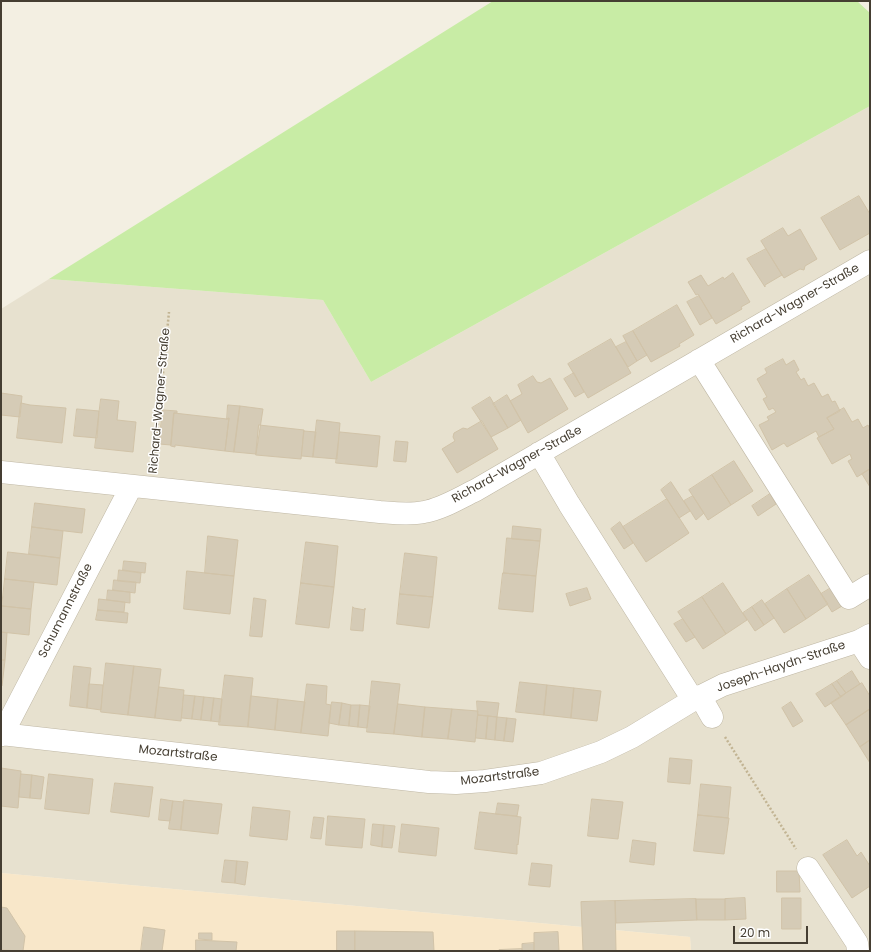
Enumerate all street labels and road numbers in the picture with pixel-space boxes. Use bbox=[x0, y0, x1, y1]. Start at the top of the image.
street label: Richard-Wagner-Straße bbox=[728, 261, 862, 347]
street label: Richard-Wagner-Straße bbox=[146, 328, 174, 474]
street label: Richard-Wagner-Straße bbox=[450, 423, 584, 507]
street label: Schumannstraße bbox=[36, 561, 96, 661]
street label: Joseph-Haydn-Straße bbox=[715, 638, 847, 696]
street label: Mozartstraße bbox=[138, 743, 218, 765]
street label: Mozartstraße bbox=[460, 765, 540, 789]

